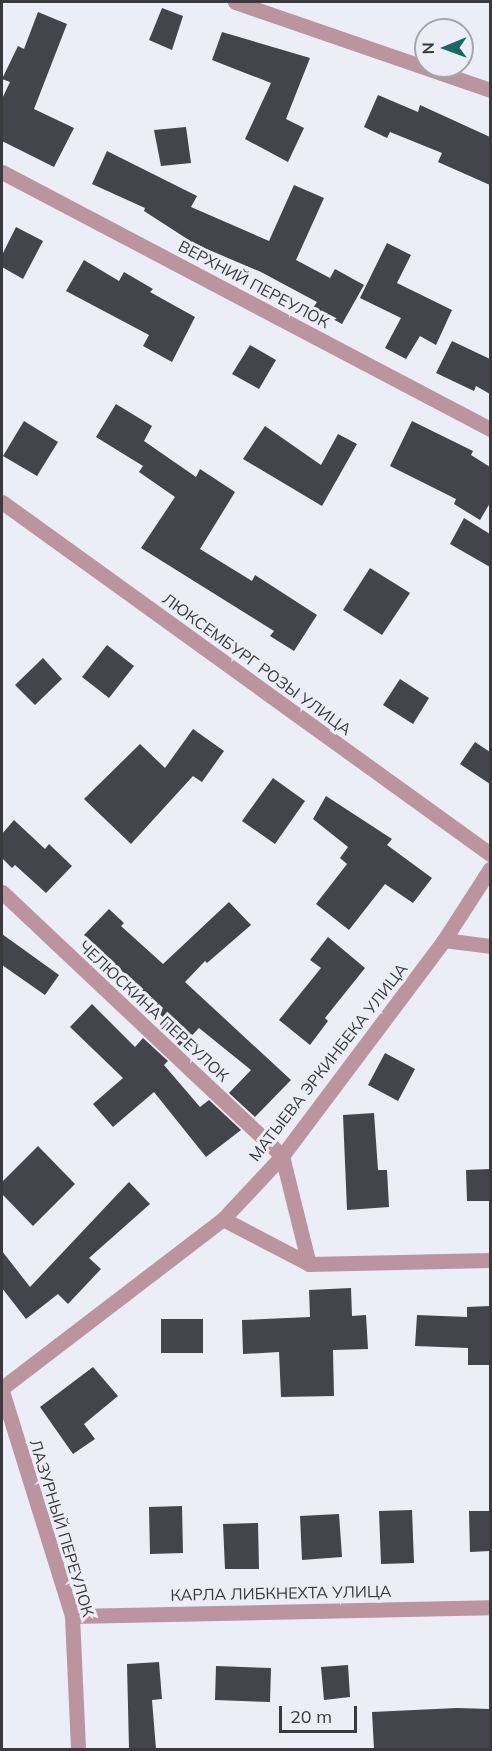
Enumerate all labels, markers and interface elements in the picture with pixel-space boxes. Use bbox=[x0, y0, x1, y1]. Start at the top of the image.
north arrow bbox=[414, 18, 474, 78]
text: N bbox=[418, 42, 438, 54]
street label: ВЕРХНИЙ ПЕРЕУЛОК bbox=[175, 236, 333, 332]
street label: ЛЮКСЕМБУРГ РОЗЫ УЛИЦА bbox=[159, 589, 355, 739]
street label: ЧЕЛЮСКИНА ПЕРЕУЛОК bbox=[75, 936, 233, 1086]
street label: МАТЫЕВА ЭРКИНБЕКА УЛИЦА bbox=[245, 959, 411, 1165]
street label: ЛАЗУРНЫЙ ПЕРЕУЛОК bbox=[26, 1437, 98, 1619]
street label: КАРЛА ЛИБКНЕХТА УЛИЦА bbox=[170, 1581, 392, 1605]
scale bar bbox=[282, 1694, 360, 1732]
text: 20 m bbox=[290, 1705, 332, 1728]

